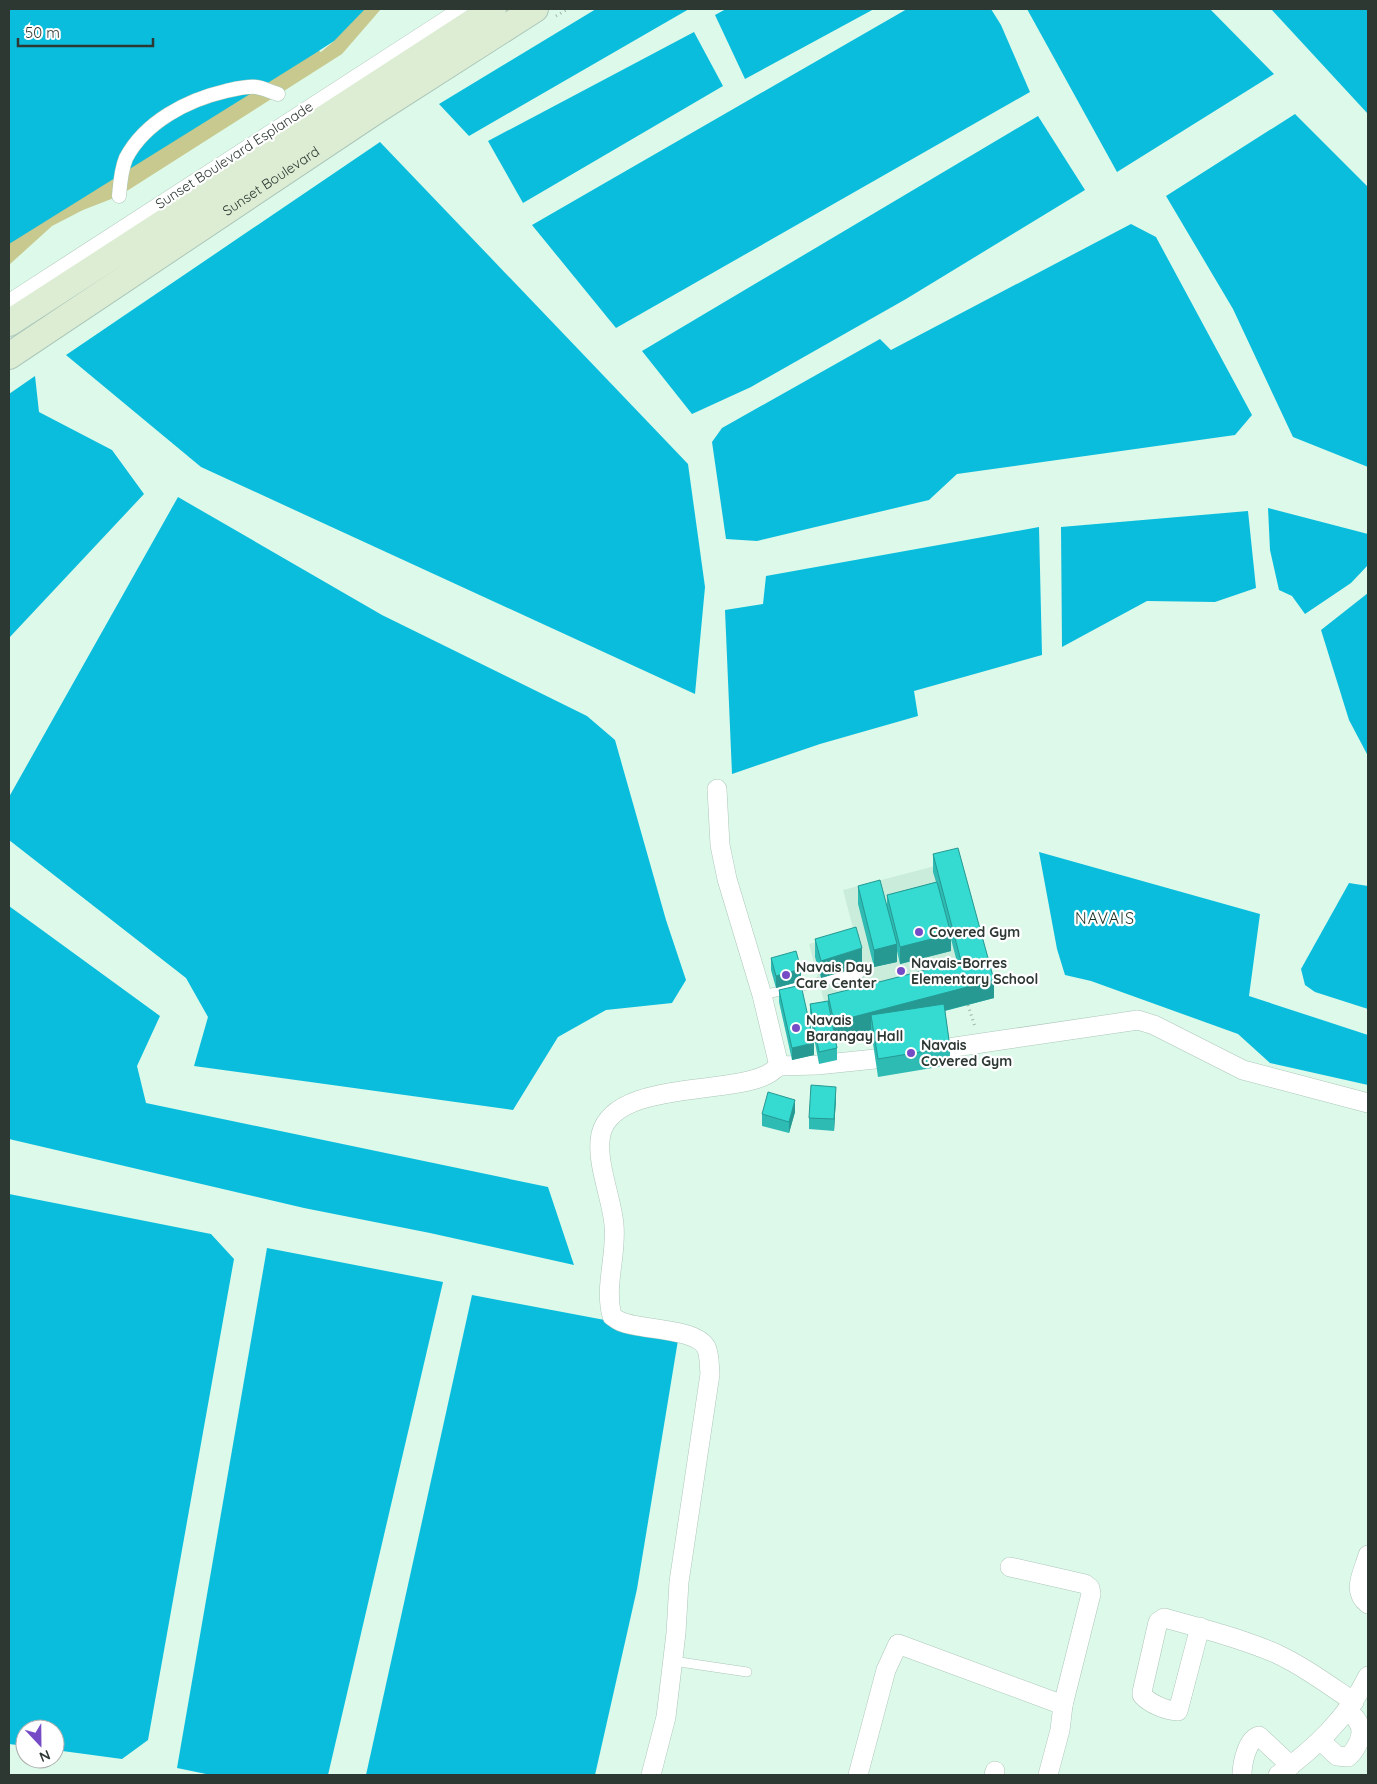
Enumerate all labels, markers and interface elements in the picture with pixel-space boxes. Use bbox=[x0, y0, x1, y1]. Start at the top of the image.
scale bar bbox=[18, 15, 152, 47]
text: 50 m bbox=[25, 23, 60, 42]
street label: Sunset Boulevard Esplanade bbox=[152, 98, 316, 212]
street label: Sunset Boulevard bbox=[220, 142, 322, 220]
district label: NAVAIS bbox=[1075, 908, 1135, 928]
place label: Covered Gym bbox=[929, 923, 1020, 941]
marker: Covered Gym bbox=[913, 926, 925, 938]
place label: Navais-Borres Elementary School bbox=[911, 954, 1038, 988]
place label: Navais Day Care Center bbox=[796, 958, 877, 992]
marker: Navais-Borres Elementary School bbox=[895, 965, 907, 977]
marker: Navais Day Care Center bbox=[780, 969, 792, 981]
place label: Navais Barangay Hall bbox=[806, 1011, 903, 1045]
marker: Navais Barangay Hall bbox=[790, 1022, 802, 1034]
place label: Navais Covered Gym bbox=[921, 1036, 1012, 1070]
marker: Navais Covered Gym bbox=[905, 1047, 917, 1059]
north arrow bbox=[15, 1719, 65, 1769]
text: N bbox=[37, 1746, 53, 1766]

